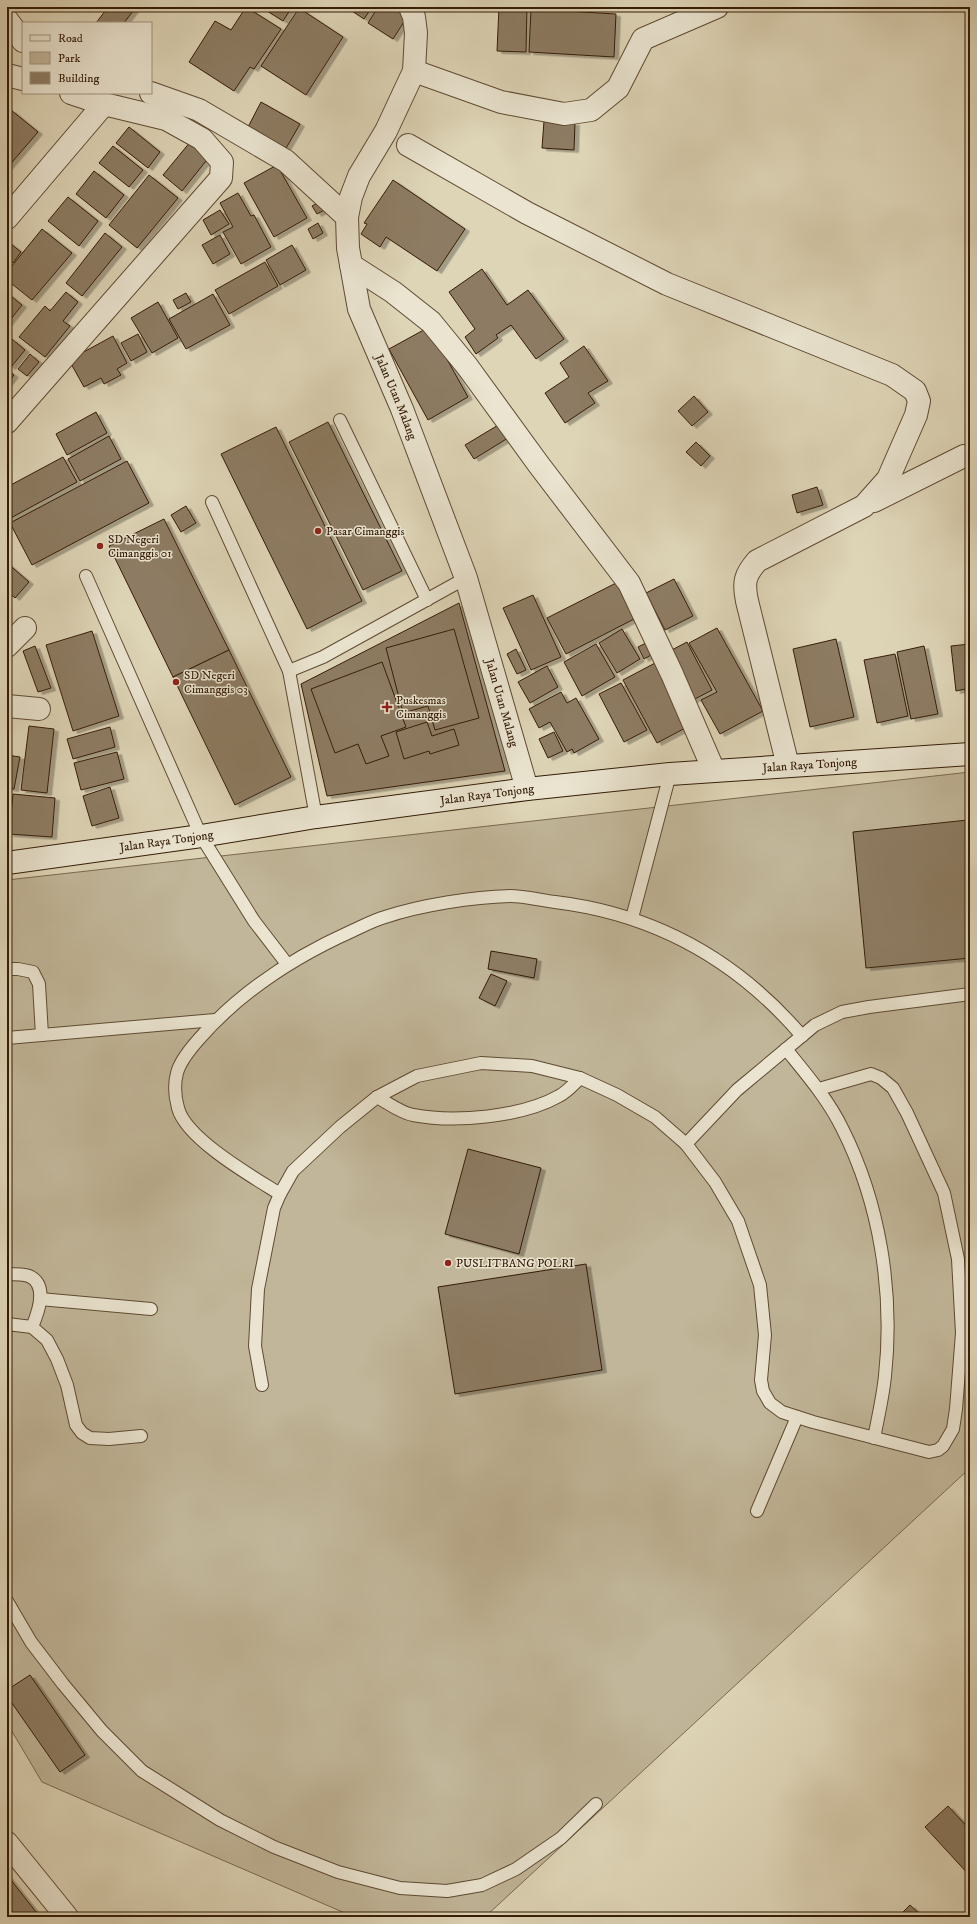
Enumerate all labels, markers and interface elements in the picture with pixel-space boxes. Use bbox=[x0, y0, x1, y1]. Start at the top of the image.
legend bbox=[22, 22, 152, 94]
text: Road bbox=[58, 31, 83, 46]
text: Park bbox=[58, 51, 80, 66]
text: Building bbox=[58, 71, 99, 86]
street label: Jalan Utan Malang bbox=[371, 351, 420, 442]
place label: Pasar Cimanggis bbox=[326, 524, 404, 539]
marker: Pasar Cimanggis bbox=[313, 526, 323, 536]
place label: SD Negeri Cimanggis 01 bbox=[108, 532, 172, 561]
marker: SD Negeri Cimanggis 01 bbox=[95, 541, 105, 551]
street label: Jalan Utan Malang bbox=[481, 656, 521, 749]
place label: SD Negeri Cimanggis 03 bbox=[184, 668, 248, 697]
marker: SD Negeri Cimanggis 03 bbox=[171, 677, 181, 687]
place label: Puskesmas Cimanggis bbox=[396, 693, 446, 722]
marker: Puskesmas Cimanggis bbox=[381, 701, 393, 713]
street label: Jalan Raya Tonjong bbox=[761, 755, 857, 776]
street label: Jalan Raya Tonjong bbox=[438, 781, 535, 809]
street label: Jalan Raya Tonjong bbox=[118, 827, 215, 855]
place label: PUSLITBANG POLRI bbox=[456, 1256, 574, 1271]
marker: PUSLITBANG POLRI bbox=[443, 1258, 453, 1268]

